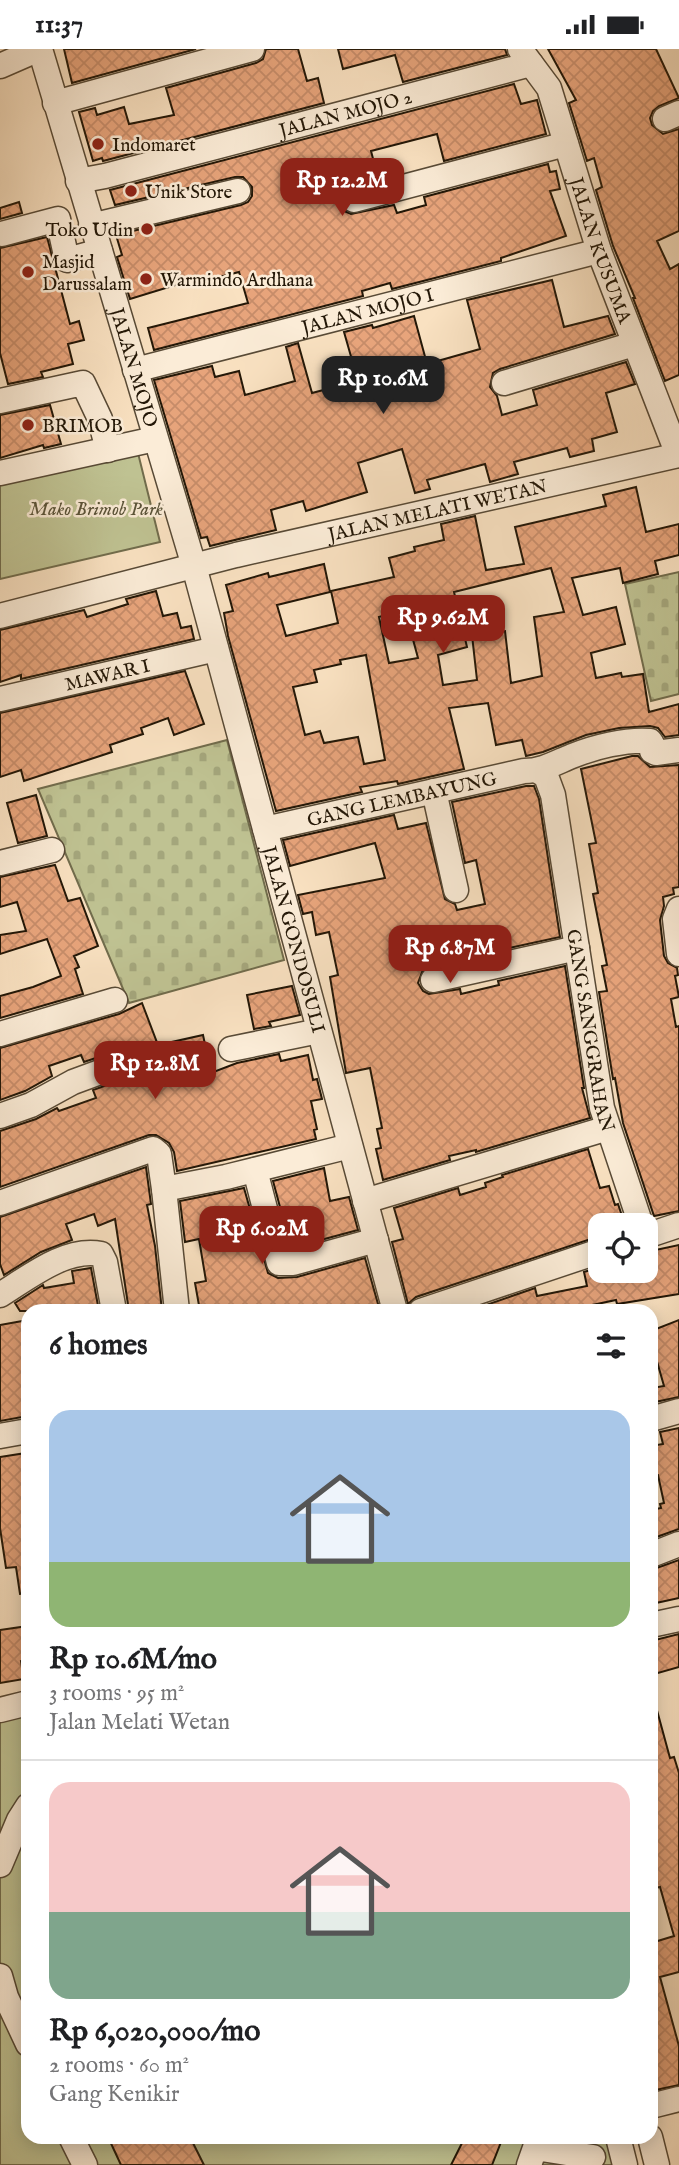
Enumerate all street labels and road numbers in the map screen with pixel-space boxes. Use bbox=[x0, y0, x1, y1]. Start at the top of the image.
street label: JALAN MOJO 2 bbox=[275, 86, 415, 144]
street label: JALAN KUSUMA bbox=[563, 173, 636, 328]
street label: JALAN MOJO I bbox=[297, 284, 437, 341]
street label: JALAN MOJO bbox=[103, 303, 162, 431]
street label: JALAN MELATI WETAN bbox=[324, 475, 550, 548]
street label: MAWAR I bbox=[63, 655, 153, 698]
street label: GANG LEMBAYUNG bbox=[305, 767, 499, 833]
street label: JALAN GONDOSULI bbox=[256, 842, 329, 1036]
street label: GANG SANGGRAHAN bbox=[560, 928, 619, 1135]

